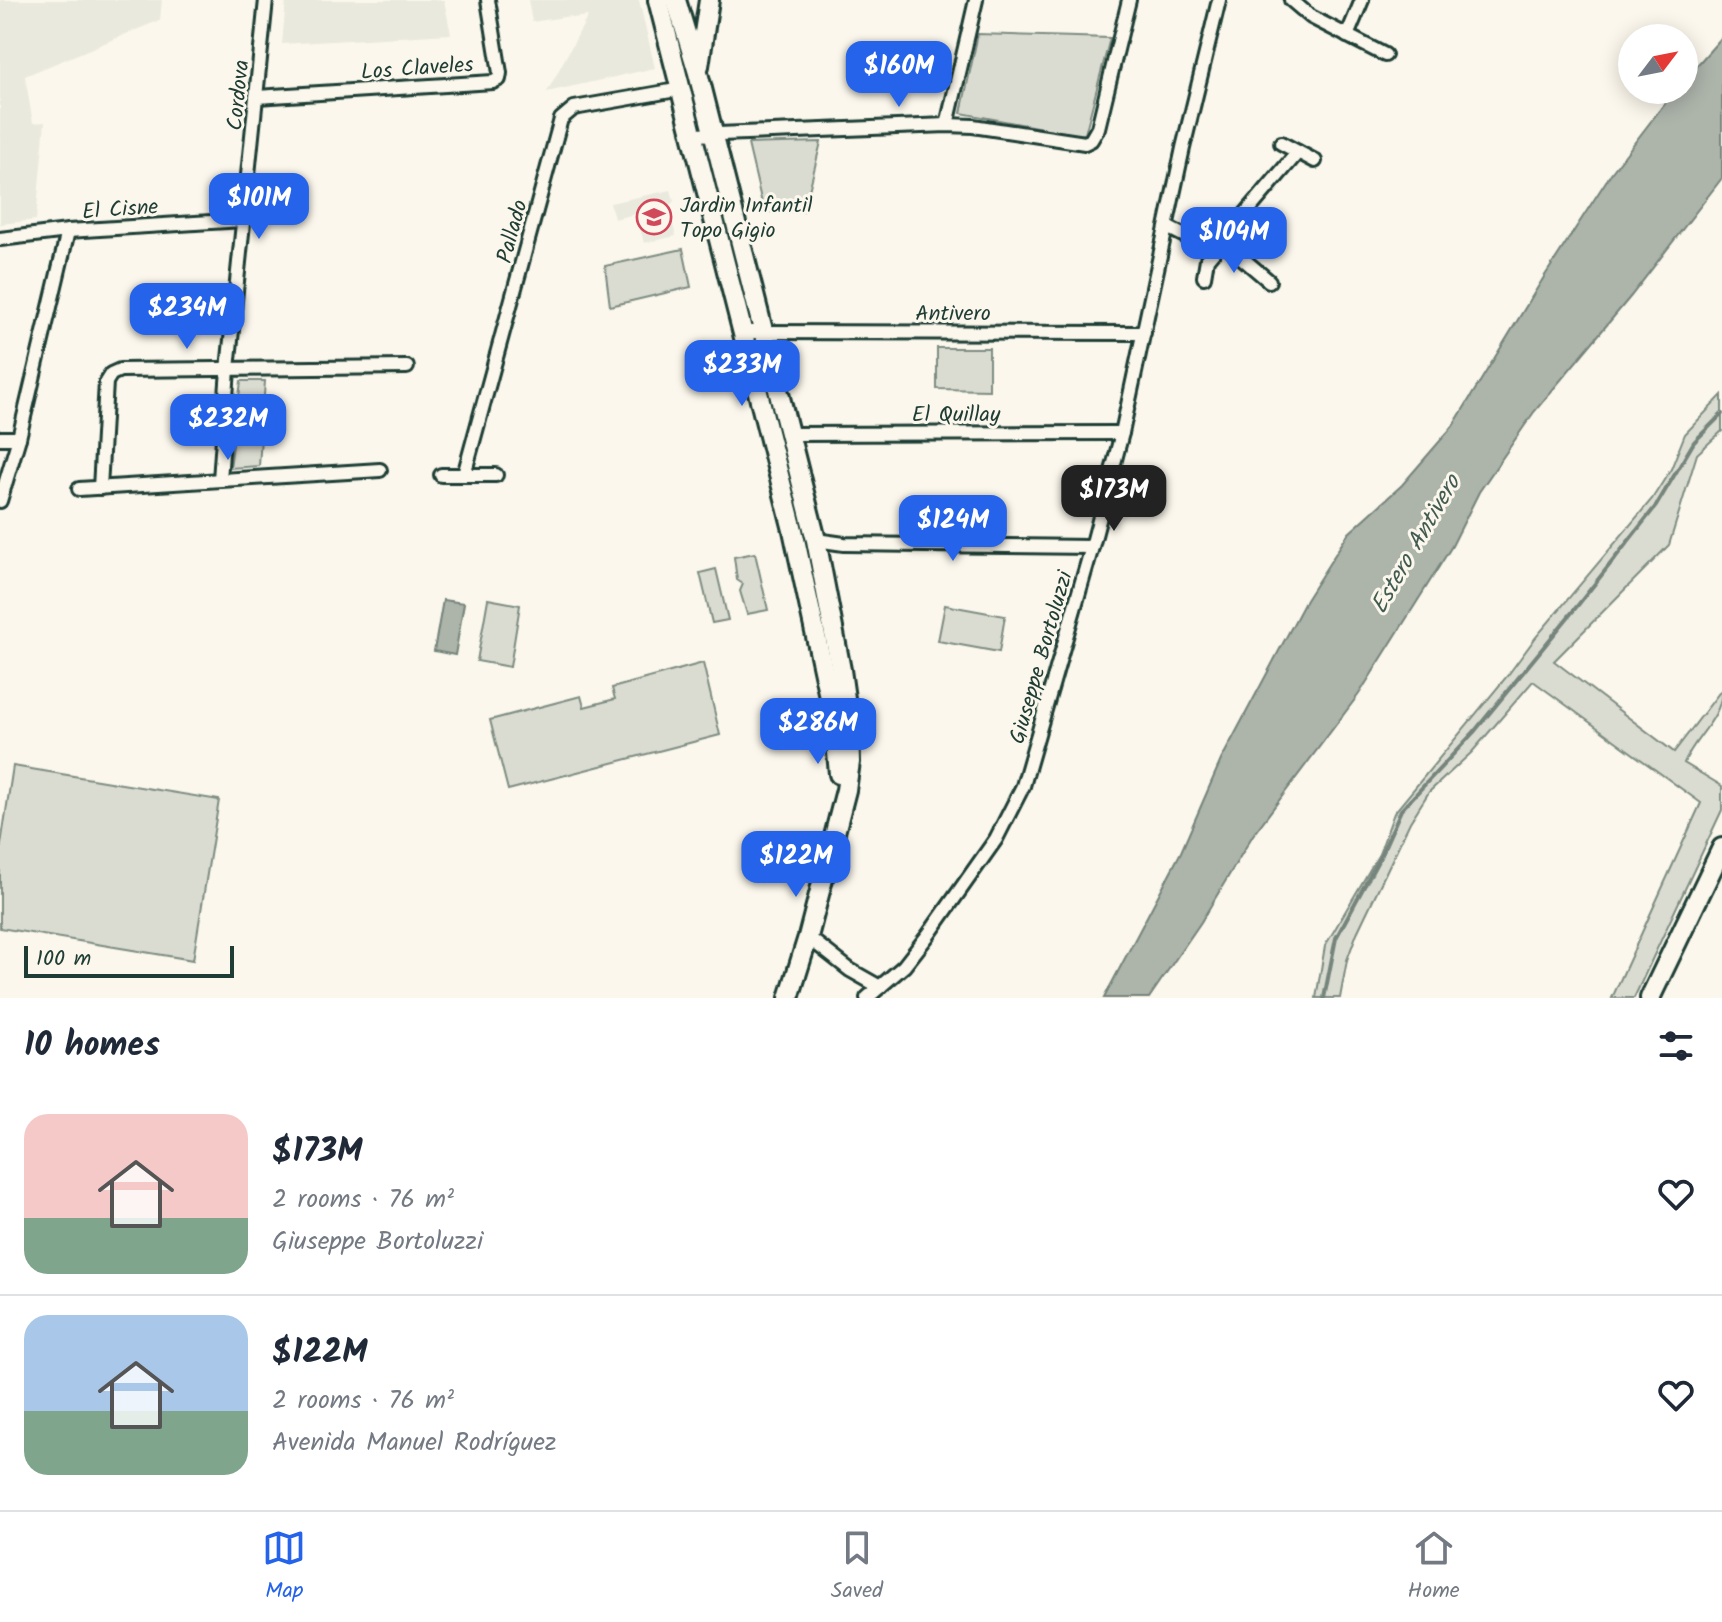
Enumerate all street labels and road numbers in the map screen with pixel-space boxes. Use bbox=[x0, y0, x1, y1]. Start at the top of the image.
street label: Los Claveles bbox=[360, 48, 475, 91]
street label: Cordova bbox=[218, 58, 261, 132]
street label: El Cisne bbox=[81, 190, 160, 231]
street label: Pallado bbox=[488, 196, 539, 267]
street label: Antivero bbox=[915, 297, 991, 332]
street label: El Quillay bbox=[912, 398, 1001, 433]
street label: Giuseppe Bortoluzzi bbox=[1001, 566, 1084, 748]

